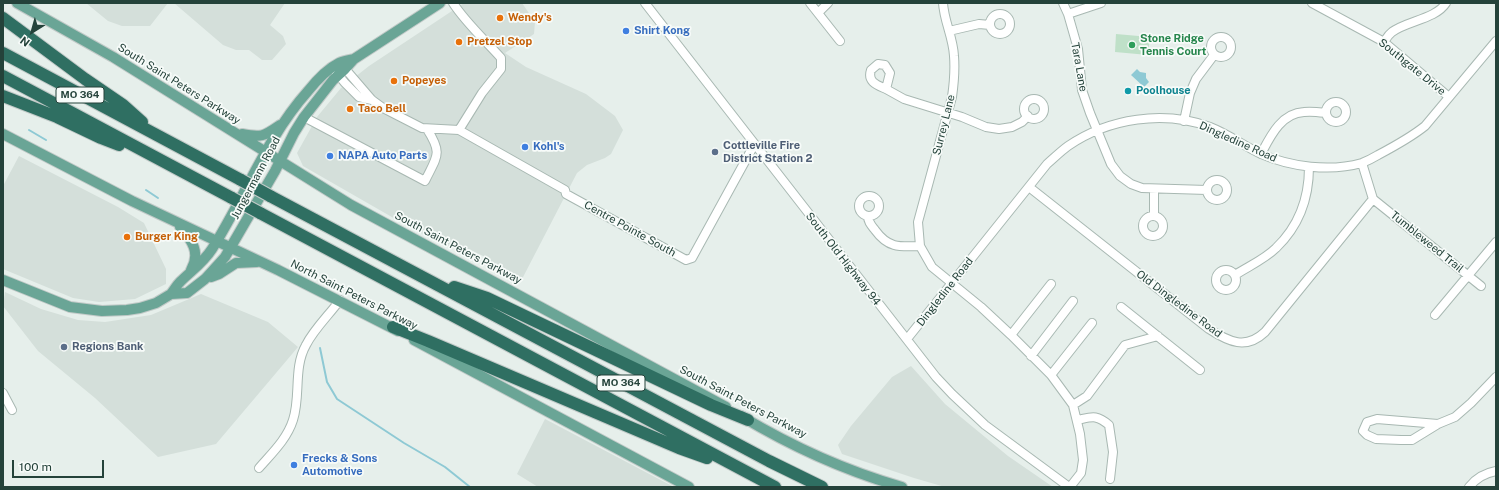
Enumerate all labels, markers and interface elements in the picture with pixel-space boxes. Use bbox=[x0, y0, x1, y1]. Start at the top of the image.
place label: Wendy's bbox=[508, 11, 552, 25]
north arrow bbox=[12, 12, 52, 52]
marker: Wendy's bbox=[495, 13, 505, 23]
place label: Shirt Kong bbox=[634, 24, 690, 38]
marker: Shirt Kong bbox=[621, 26, 631, 36]
place label: Stone Ridge Tennis Court bbox=[1140, 32, 1206, 58]
text: N bbox=[18, 34, 32, 49]
place label: Pretzel Stop bbox=[467, 35, 532, 49]
street label: Southgate Drive bbox=[1376, 36, 1448, 98]
marker: Pretzel Stop bbox=[454, 37, 464, 47]
marker: Stone Ridge Tennis Court bbox=[1127, 40, 1137, 50]
street label: South Saint Peters Parkway bbox=[115, 41, 243, 127]
street label: Tara Lane bbox=[1068, 41, 1090, 93]
place label: Popeyes bbox=[402, 74, 446, 88]
marker: Popeyes bbox=[389, 76, 399, 86]
place label: Poolhouse bbox=[1136, 84, 1191, 98]
marker: Poolhouse bbox=[1123, 86, 1133, 96]
road number: MO 364 bbox=[56, 87, 104, 103]
street label: Surrey Lane bbox=[930, 93, 958, 157]
place label: Taco Bell bbox=[358, 102, 406, 116]
marker: Taco Bell bbox=[345, 104, 355, 114]
street label: Dingledine Road bbox=[1197, 119, 1279, 165]
street label: Jungermann Road bbox=[229, 135, 283, 221]
place label: Cottleville Fire District Station 2 bbox=[723, 139, 812, 165]
place label: Kohl's bbox=[533, 140, 565, 154]
marker: Kohl's bbox=[520, 142, 530, 152]
marker: Cottleville Fire District Station 2 bbox=[710, 147, 720, 157]
place label: NAPA Auto Parts bbox=[338, 149, 427, 163]
marker: NAPA Auto Parts bbox=[325, 151, 335, 161]
street label: Centre Pointe South bbox=[582, 198, 678, 260]
street label: Tumbleweed Trail bbox=[1388, 208, 1466, 276]
street label: South Saint Peters Parkway bbox=[392, 209, 524, 287]
street label: South Old Highway 94 bbox=[803, 210, 883, 308]
place label: Burger King bbox=[135, 230, 198, 244]
marker: Burger King bbox=[122, 232, 132, 242]
street label: Dingledine Road bbox=[914, 255, 976, 329]
street label: North Saint Peters Parkway bbox=[288, 257, 420, 333]
street label: Old Dingledine Road bbox=[1134, 267, 1224, 341]
place label: Regions Bank bbox=[72, 340, 143, 354]
marker: Regions Bank bbox=[59, 342, 69, 352]
street label: South Saint Peters Parkway bbox=[677, 363, 809, 441]
road number: MO 364 bbox=[597, 375, 645, 391]
scale bar bbox=[14, 452, 106, 478]
place label: Frecks & Sons Automotive bbox=[302, 452, 377, 478]
text: 100 m bbox=[19, 460, 52, 474]
marker: Frecks & Sons Automotive bbox=[289, 460, 299, 470]

